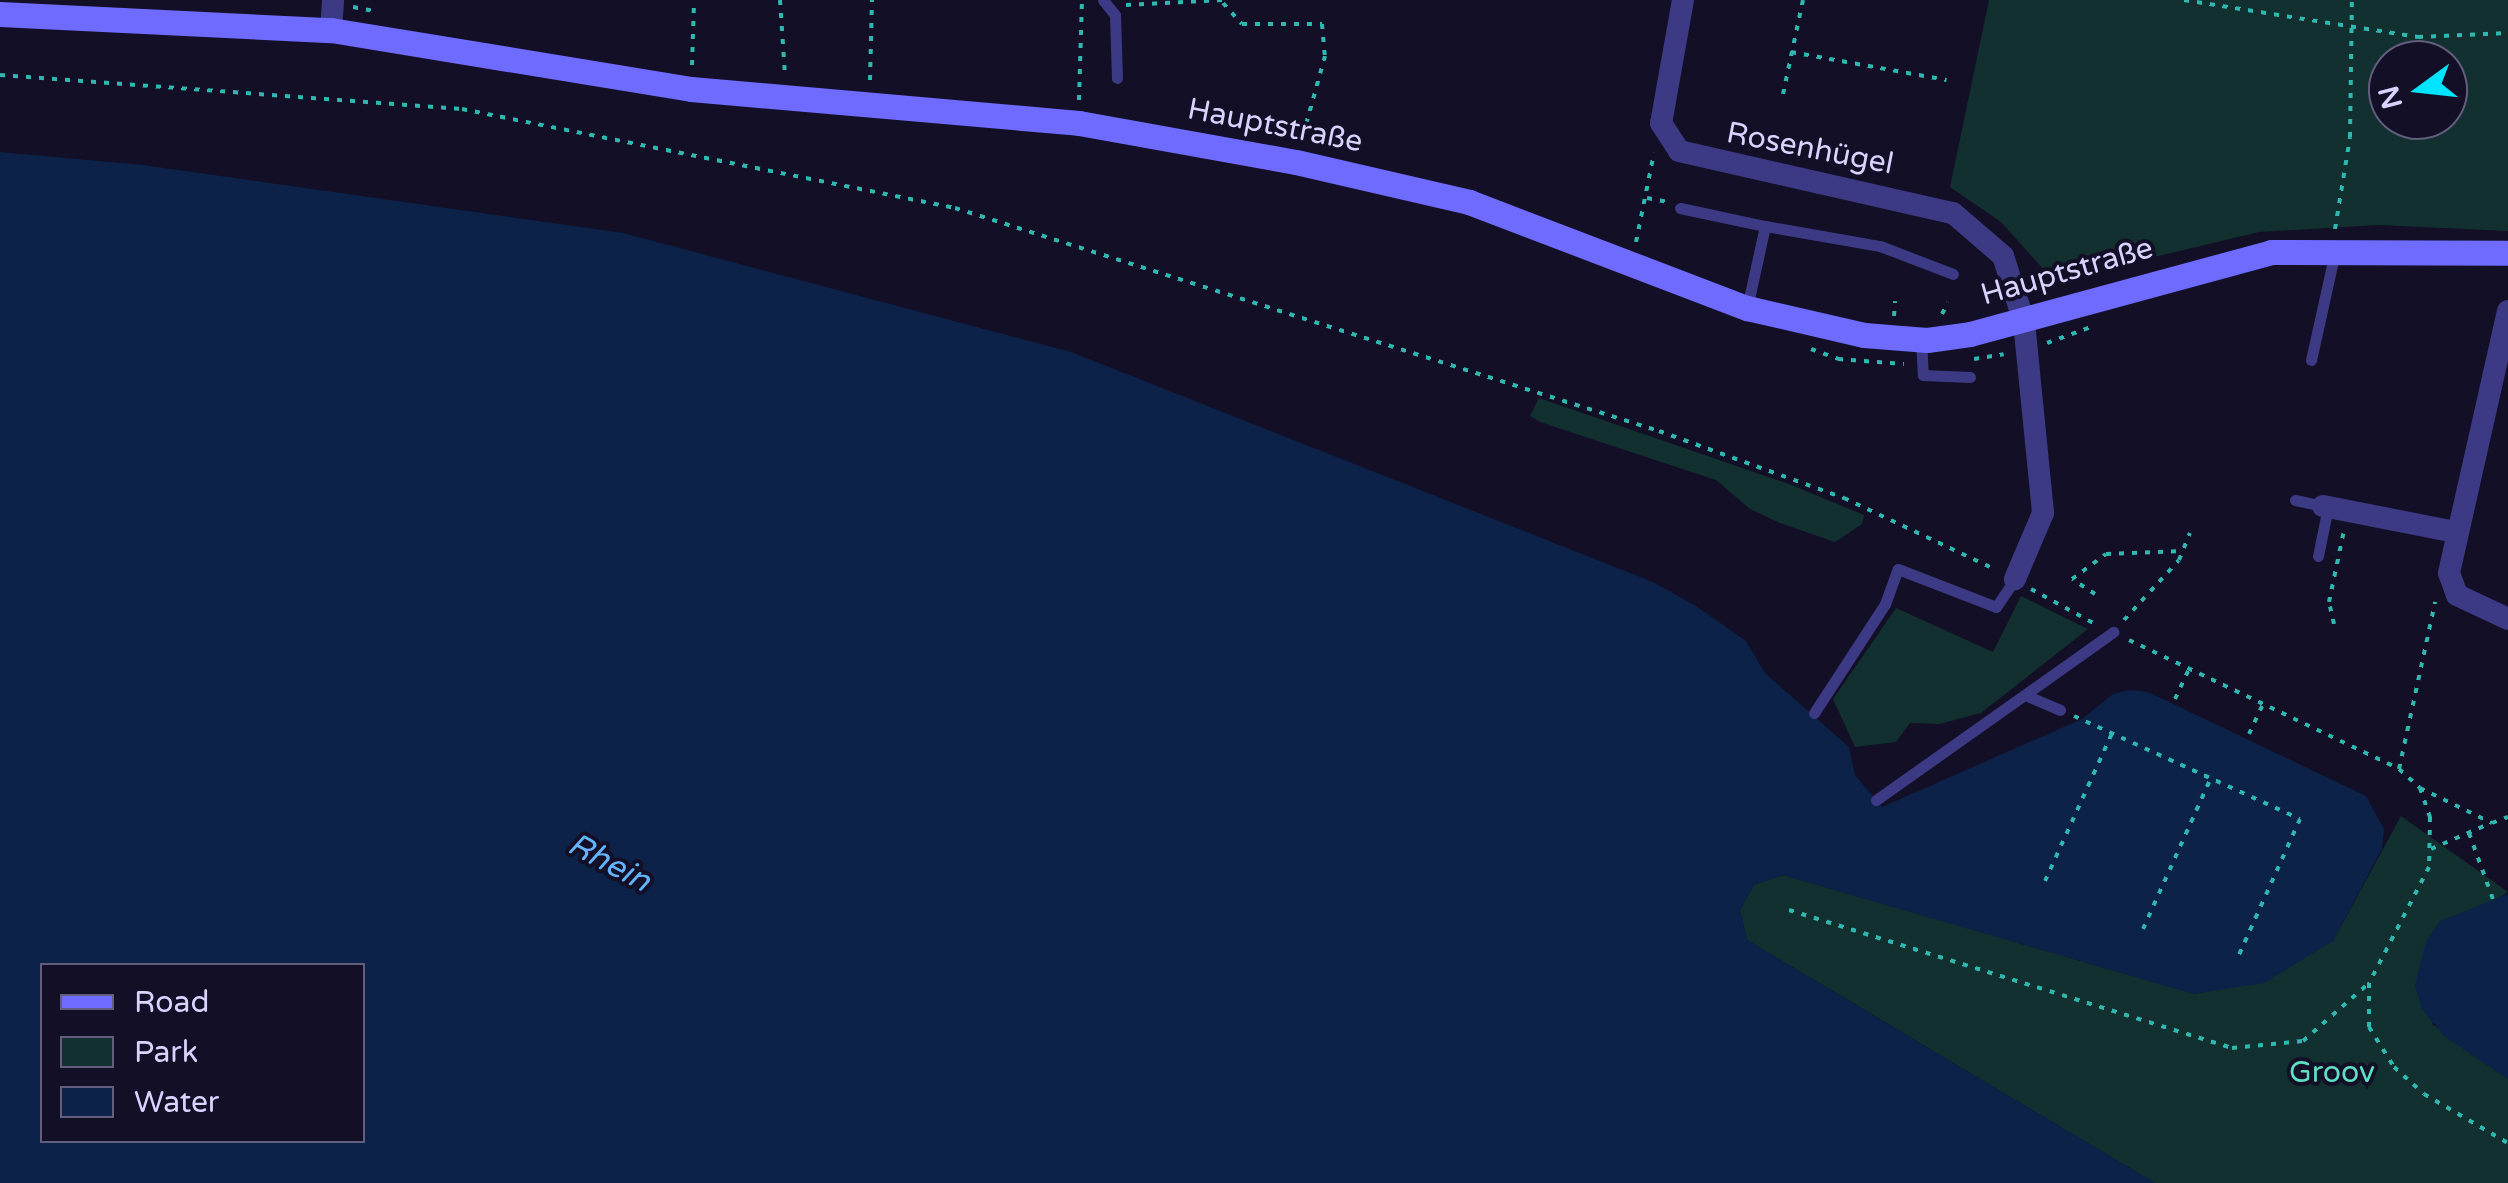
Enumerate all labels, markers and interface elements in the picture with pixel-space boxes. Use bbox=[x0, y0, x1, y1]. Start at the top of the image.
north arrow bbox=[2368, 40, 2468, 140]
text: N bbox=[2372, 82, 2410, 113]
street label: Hauptstraße bbox=[1185, 91, 1365, 161]
street label: Rosenhügel bbox=[1724, 115, 1896, 183]
street label: Hauptstraße bbox=[1977, 230, 2157, 314]
water label: Rhein bbox=[561, 825, 657, 901]
legend bbox=[40, 963, 365, 1143]
text: Road bbox=[134, 984, 209, 1021]
text: Park bbox=[134, 1034, 198, 1071]
park label: Groov bbox=[2289, 1055, 2375, 1091]
text: Water bbox=[134, 1084, 219, 1121]

